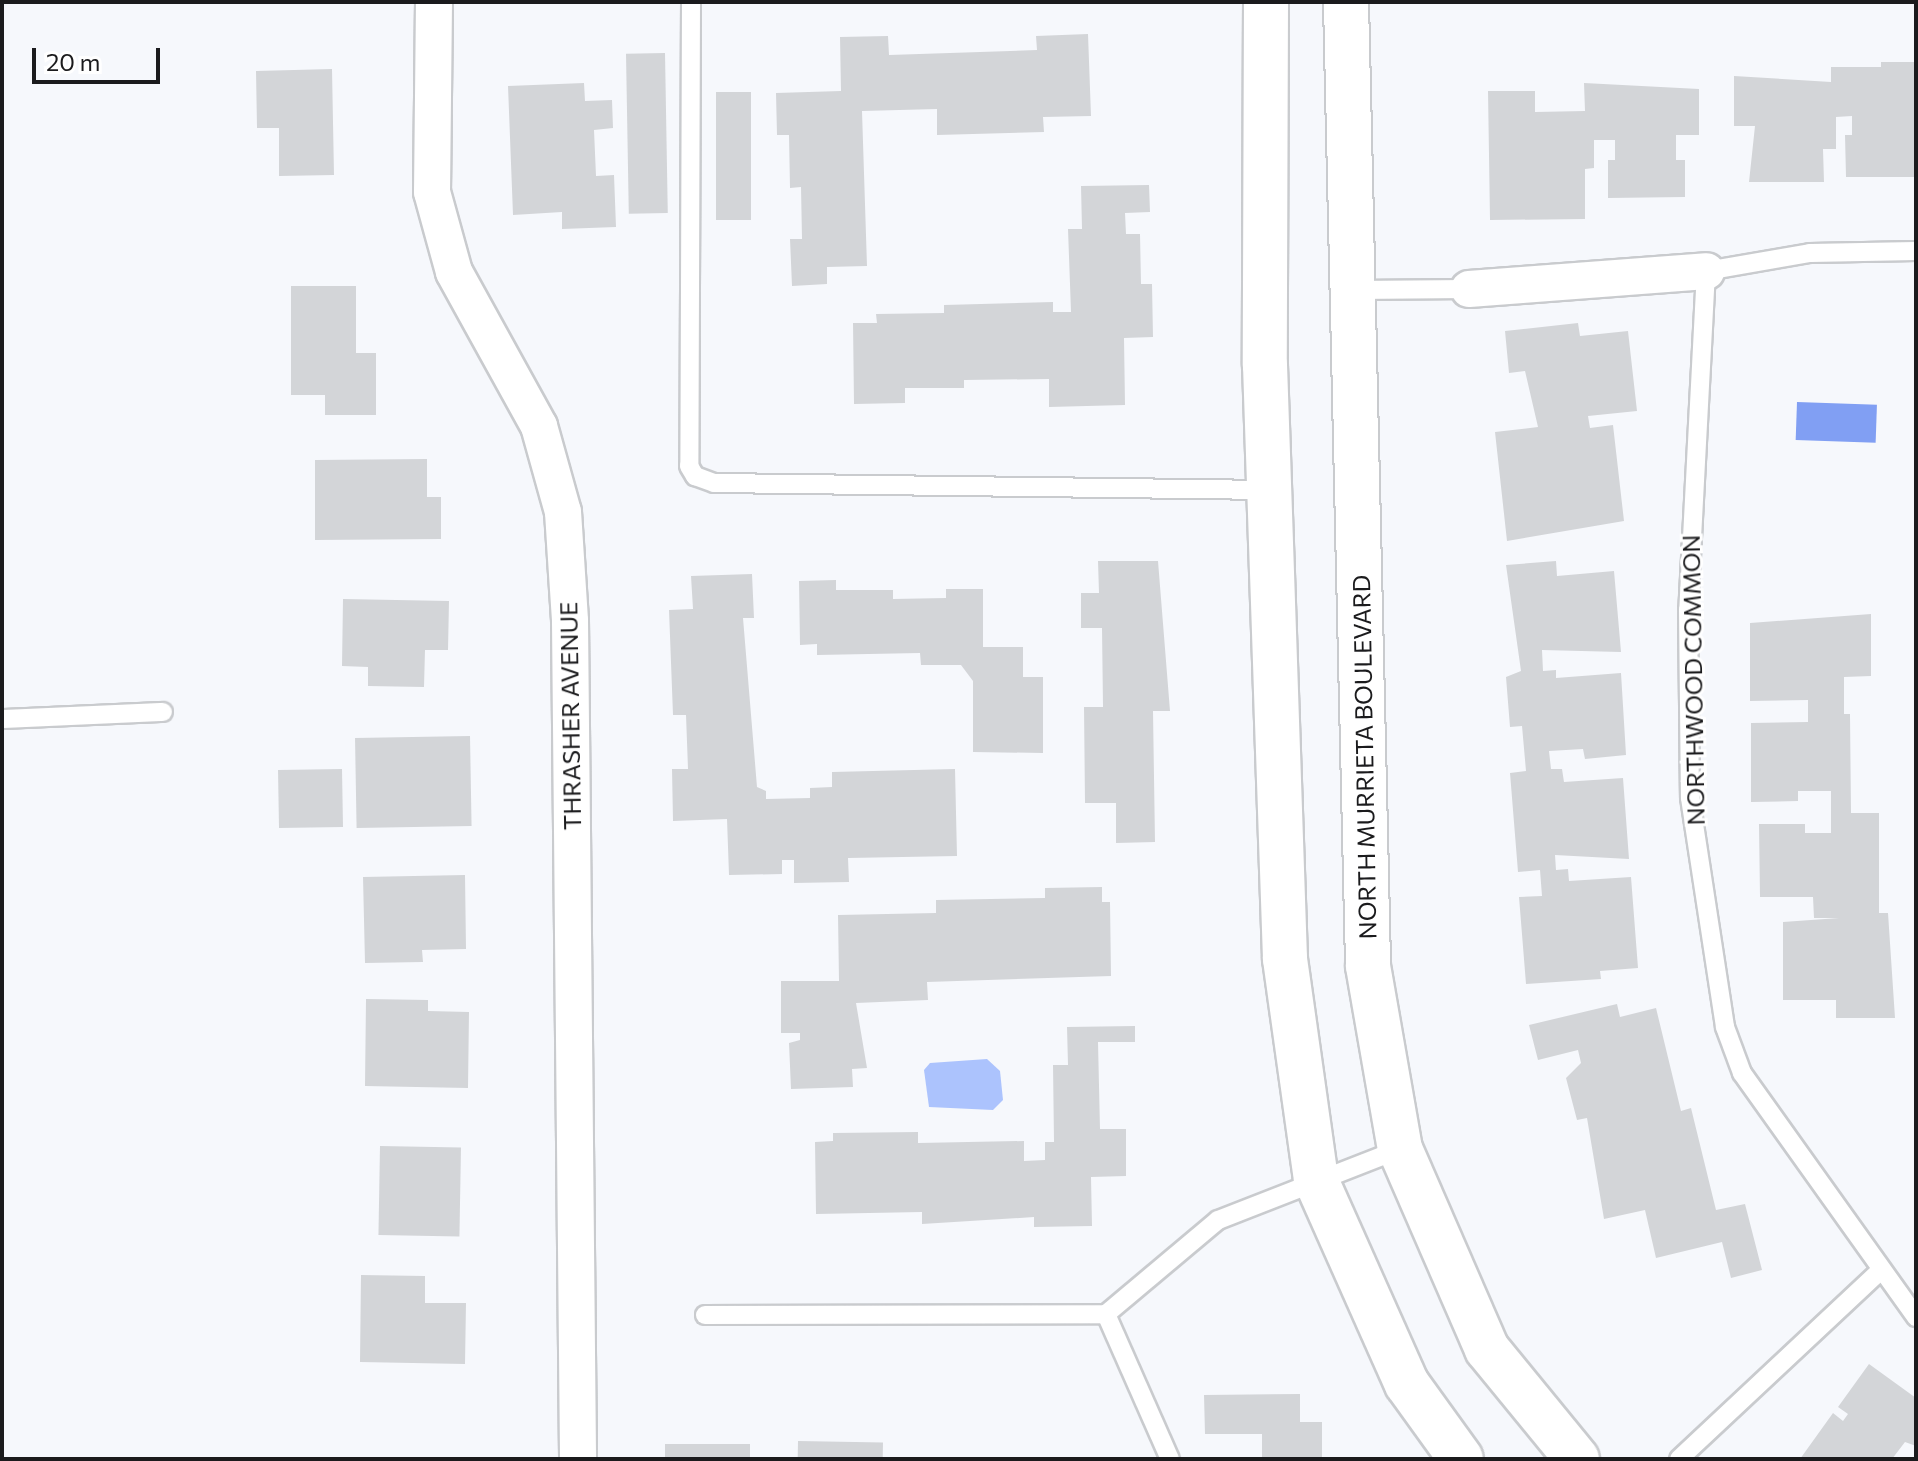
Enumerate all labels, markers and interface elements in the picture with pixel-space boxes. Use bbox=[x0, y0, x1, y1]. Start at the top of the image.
scale bar bbox=[36, 32, 164, 82]
text: 20 m bbox=[46, 47, 100, 76]
street label: NORTHWOOD COMMON bbox=[1676, 534, 1710, 826]
street label: NORTH MURRIETA BOULEVARD bbox=[1346, 574, 1382, 940]
street label: THRASHER AVENUE bbox=[554, 602, 586, 830]

